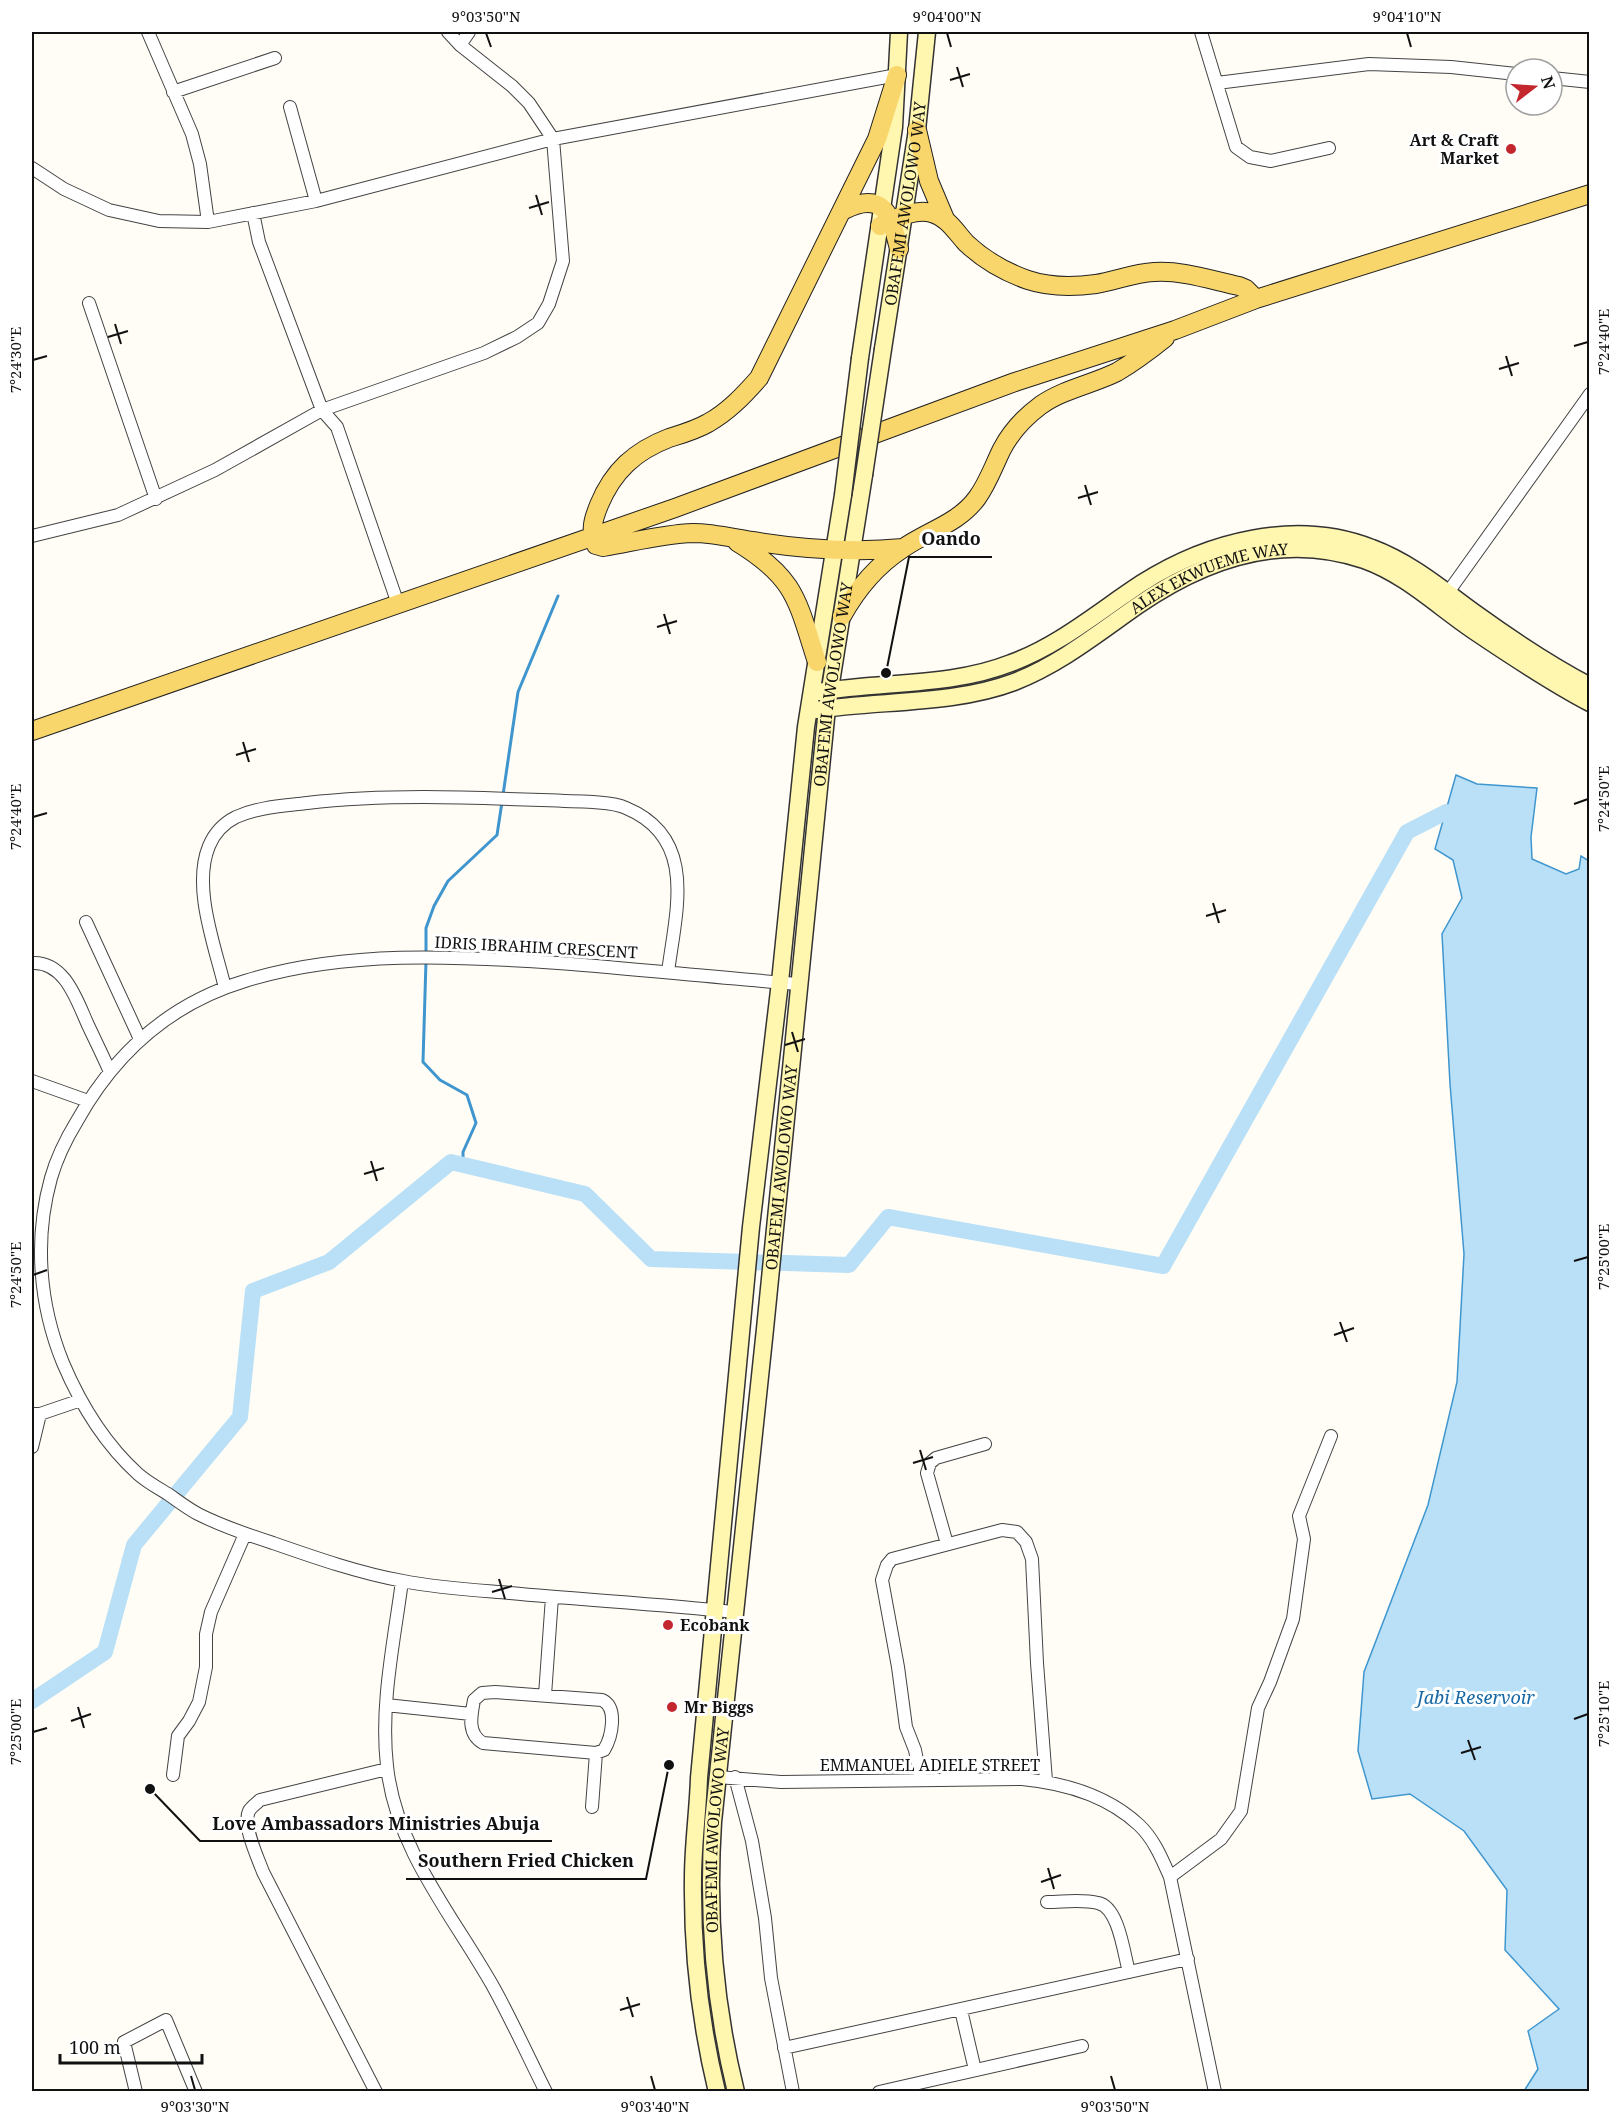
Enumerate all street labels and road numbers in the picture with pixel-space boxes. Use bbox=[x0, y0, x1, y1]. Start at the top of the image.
street label: OBAFEMI AWOLOWO WAY bbox=[879, 100, 931, 307]
street label: ALEX EKWUEME WAY bbox=[1125, 538, 1290, 619]
street label: OBAFEMI AWOLOWO WAY bbox=[808, 580, 858, 788]
street label: IDRIS IBRAHIM CRESCENT bbox=[434, 931, 638, 963]
street label: OBAFEMI AWOLOWO WAY bbox=[760, 1063, 802, 1271]
street label: OBAFEMI AWOLOWO WAY bbox=[700, 1725, 734, 1934]
street label: EMMANUEL ADIELE STREET bbox=[820, 1754, 1040, 1776]

